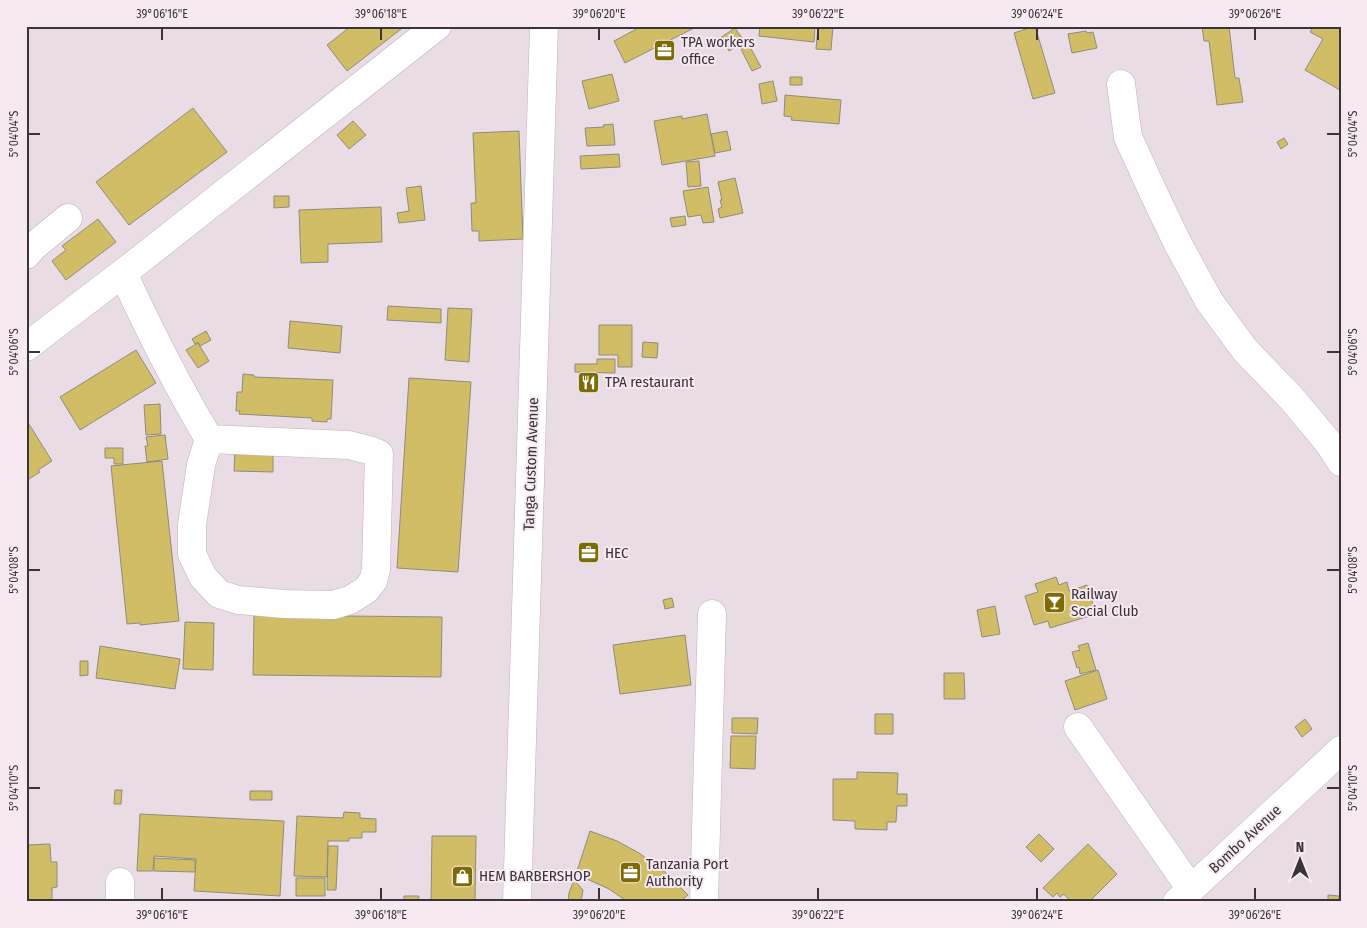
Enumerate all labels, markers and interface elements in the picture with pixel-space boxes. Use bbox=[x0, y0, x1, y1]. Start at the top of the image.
text: 39°06'16"E bbox=[136, 7, 188, 21]
text: 39°06'18"E bbox=[355, 7, 407, 21]
text: 39°06'20"E bbox=[573, 7, 626, 21]
text: 39°06'22"E bbox=[792, 7, 844, 21]
text: 39°06'24"E bbox=[1011, 7, 1063, 21]
text: 39°06'26"E bbox=[1229, 7, 1282, 21]
place label: TPA workers office bbox=[681, 33, 755, 68]
office icon: TPA workers office bbox=[653, 39, 677, 63]
text: 5°04'04"S bbox=[7, 111, 21, 157]
text: 5°04'04"S bbox=[1346, 111, 1360, 157]
text: 5°04'06"S bbox=[7, 328, 21, 376]
text: 5°04'06"S bbox=[1346, 328, 1360, 376]
restaurant icon: TPA restaurant bbox=[577, 370, 601, 394]
place label: TPA restaurant bbox=[605, 373, 694, 391]
street label: Tanga Custom Avenue bbox=[520, 397, 542, 531]
office icon: HEC bbox=[577, 541, 601, 565]
place label: HEC bbox=[605, 544, 629, 562]
text: 5°04'08"S bbox=[7, 546, 21, 594]
text: 5°04'08"S bbox=[1346, 546, 1360, 594]
place label: Railway Social Club bbox=[1071, 585, 1138, 620]
bar icon: Railway Social Club bbox=[1043, 591, 1067, 615]
text: 5°04'10"S bbox=[7, 765, 21, 811]
text: 5°04'10"S bbox=[1346, 765, 1360, 811]
street label: Bombo Avenue bbox=[1205, 801, 1285, 877]
north arrow bbox=[1274, 836, 1324, 886]
text: N bbox=[1296, 839, 1304, 856]
place label: Tanzania Port Authority bbox=[646, 855, 729, 890]
office icon: Tanzania Port Authority bbox=[618, 861, 642, 885]
shop icon: HEM BARBERSHOP bbox=[451, 864, 475, 888]
place label: HEM BARBERSHOP bbox=[479, 867, 591, 885]
text: 39°06'16"E bbox=[136, 908, 188, 922]
text: 39°06'18"E bbox=[355, 908, 407, 922]
text: 39°06'20"E bbox=[573, 908, 626, 922]
text: 39°06'22"E bbox=[792, 908, 844, 922]
text: 39°06'24"E bbox=[1011, 908, 1063, 922]
text: 39°06'26"E bbox=[1229, 908, 1282, 922]

